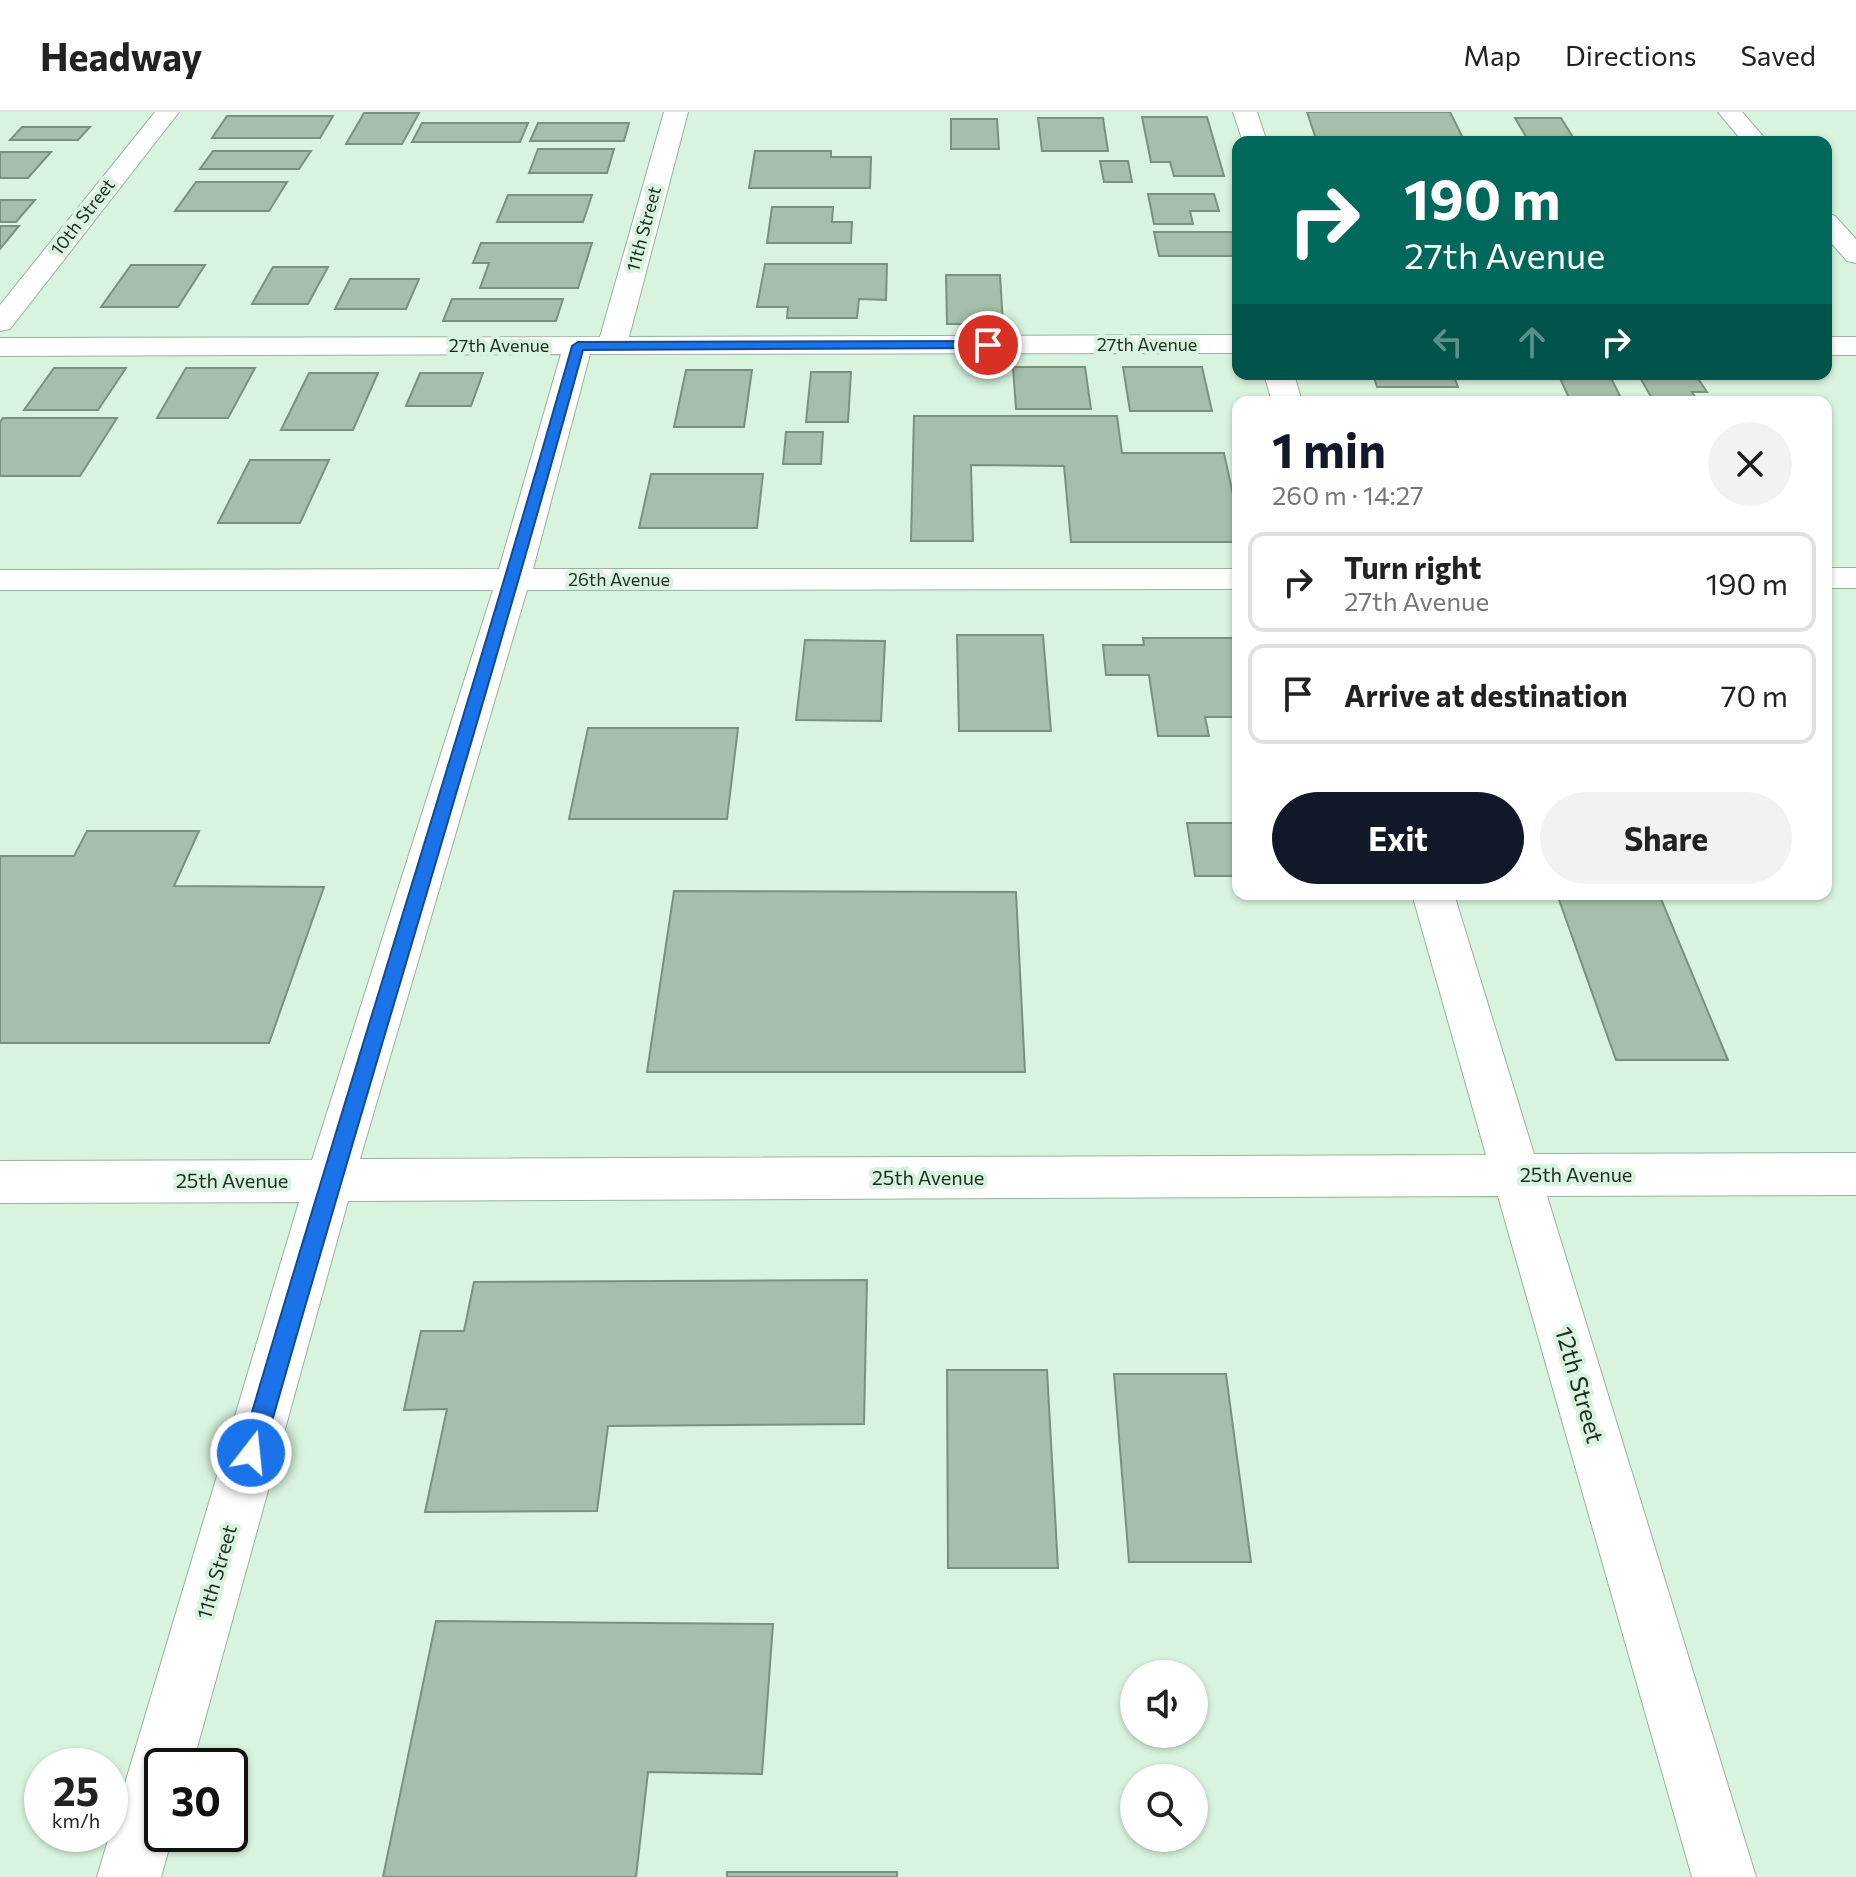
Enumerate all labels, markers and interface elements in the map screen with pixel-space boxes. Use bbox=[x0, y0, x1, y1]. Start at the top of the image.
text: Headway bbox=[40, 32, 202, 79]
text: Map bbox=[1463, 38, 1521, 72]
text: Directions bbox=[1565, 38, 1696, 72]
text: Saved bbox=[1740, 38, 1816, 72]
text: 190 m bbox=[1404, 163, 1561, 232]
icon: right bbox=[1272, 168, 1376, 272]
street label: 10th Street bbox=[45, 174, 119, 259]
street label: 11th Street bbox=[621, 184, 665, 274]
text: 27th Avenue bbox=[1404, 232, 1605, 276]
pin bbox=[954, 311, 1022, 379]
icon: left bbox=[1426, 320, 1470, 364]
icon: ahead bbox=[1510, 320, 1554, 364]
icon: right bbox=[1594, 320, 1638, 364]
icon: arrive bbox=[966, 323, 1010, 367]
street label: 27th Avenue bbox=[1097, 333, 1197, 355]
street label: 27th Avenue bbox=[449, 334, 549, 356]
text: 1 min bbox=[1272, 419, 1386, 478]
button: close bbox=[1708, 422, 1792, 506]
text: 260 m · 14:27 bbox=[1272, 479, 1424, 510]
text: Turn right bbox=[1344, 548, 1481, 585]
icon: right bbox=[1276, 560, 1320, 604]
text: 190 m bbox=[1705, 564, 1788, 601]
street label: 26th Avenue bbox=[568, 568, 670, 590]
text: 27th Avenue bbox=[1344, 585, 1489, 616]
icon: arrive bbox=[1276, 672, 1320, 716]
text: Arrive at destination bbox=[1344, 676, 1628, 713]
text: 70 m bbox=[1721, 676, 1788, 713]
button: Exit bbox=[1272, 792, 1524, 884]
button: Share bbox=[1540, 792, 1792, 884]
street label: 25th Avenue bbox=[1520, 1162, 1632, 1186]
street label: 25th Avenue bbox=[872, 1165, 984, 1189]
street label: 25th Avenue bbox=[176, 1168, 288, 1192]
street label: 12th Street bbox=[1550, 1323, 1611, 1446]
position arrow bbox=[209, 1411, 293, 1495]
street label: 11th Street bbox=[191, 1522, 241, 1622]
map controls bbox=[1120, 1660, 1208, 1852]
button: sound bbox=[1120, 1660, 1208, 1748]
speed limit sign: 30 bbox=[144, 1748, 248, 1852]
button: search bbox=[1120, 1764, 1208, 1852]
text: 25 bbox=[53, 1765, 99, 1814]
text: km/h bbox=[52, 1808, 100, 1832]

